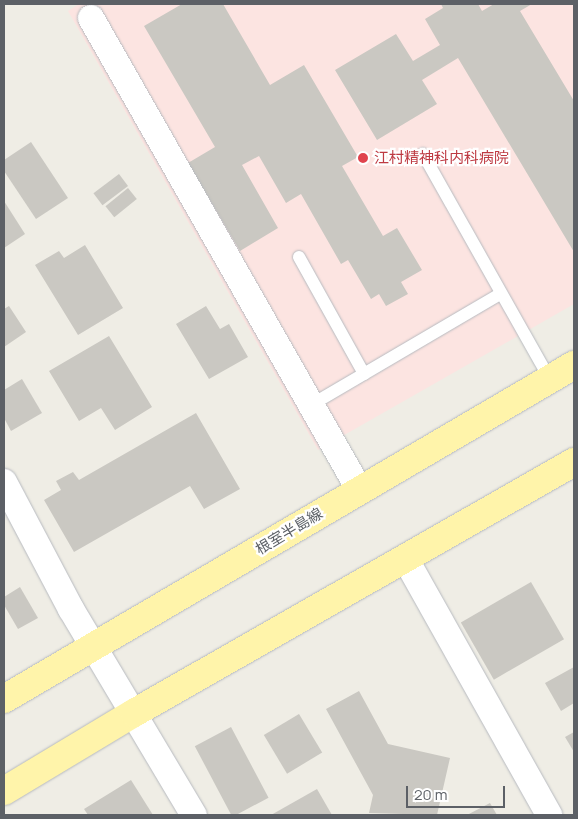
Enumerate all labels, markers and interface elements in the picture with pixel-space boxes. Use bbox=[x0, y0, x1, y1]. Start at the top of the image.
place label: 江村精神科内科病院 bbox=[374, 149, 509, 167]
marker: 江村精神科内科病院 bbox=[356, 151, 370, 165]
street label: 根室半島線 bbox=[252, 504, 326, 558]
scale bar bbox=[408, 776, 507, 808]
text: 20 m bbox=[414, 784, 447, 805]

